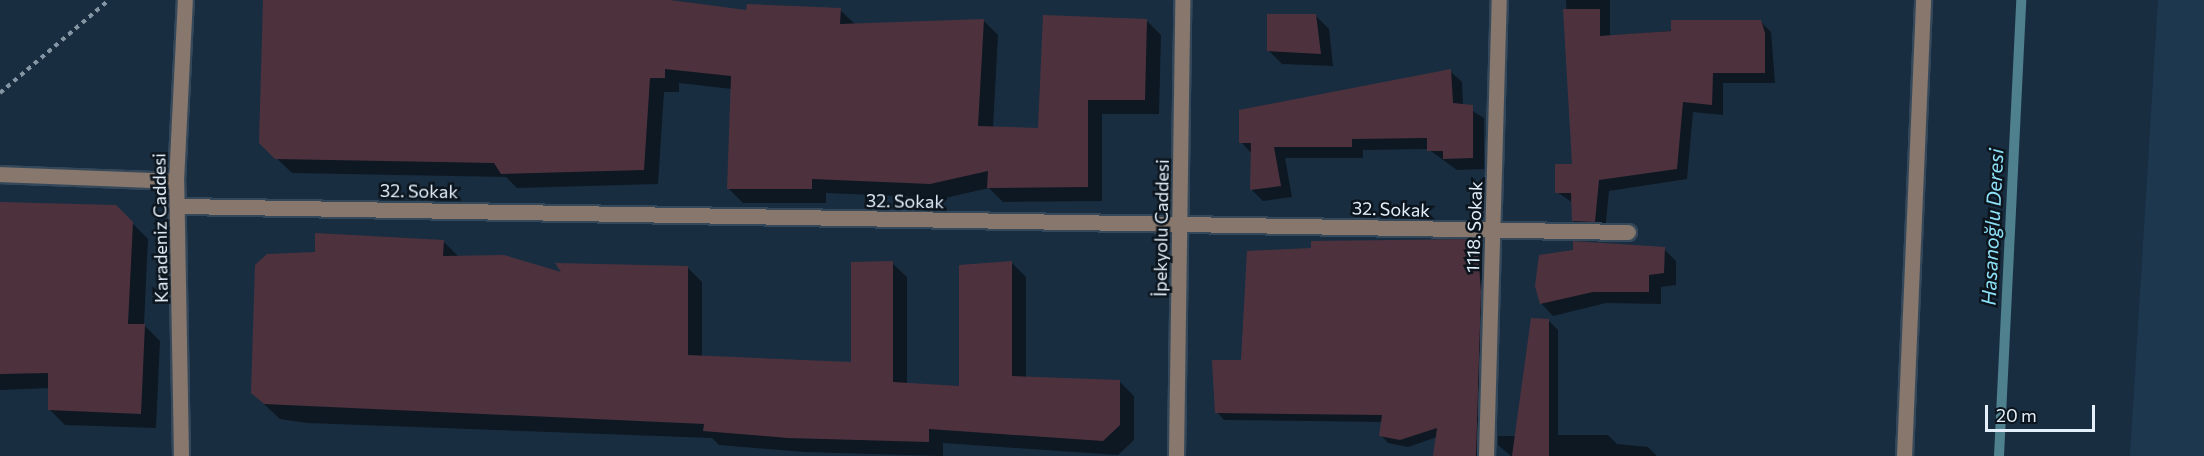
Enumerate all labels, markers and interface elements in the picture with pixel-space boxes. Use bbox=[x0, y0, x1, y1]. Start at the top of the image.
water label: Hasanoğlu Deresi bbox=[1976, 148, 2008, 306]
street label: Karadeniz Caddesi bbox=[148, 153, 172, 303]
street label: İpekyolu Caddesi bbox=[1149, 159, 1173, 297]
street label: 32. Sokak bbox=[380, 180, 458, 202]
street label: 1118. Sokak bbox=[1462, 181, 1486, 273]
street label: 32. Sokak bbox=[866, 190, 944, 212]
street label: 32. Sokak bbox=[1352, 197, 1430, 221]
scale bar bbox=[1988, 393, 2098, 431]
text: 20 m bbox=[1996, 404, 2037, 426]

